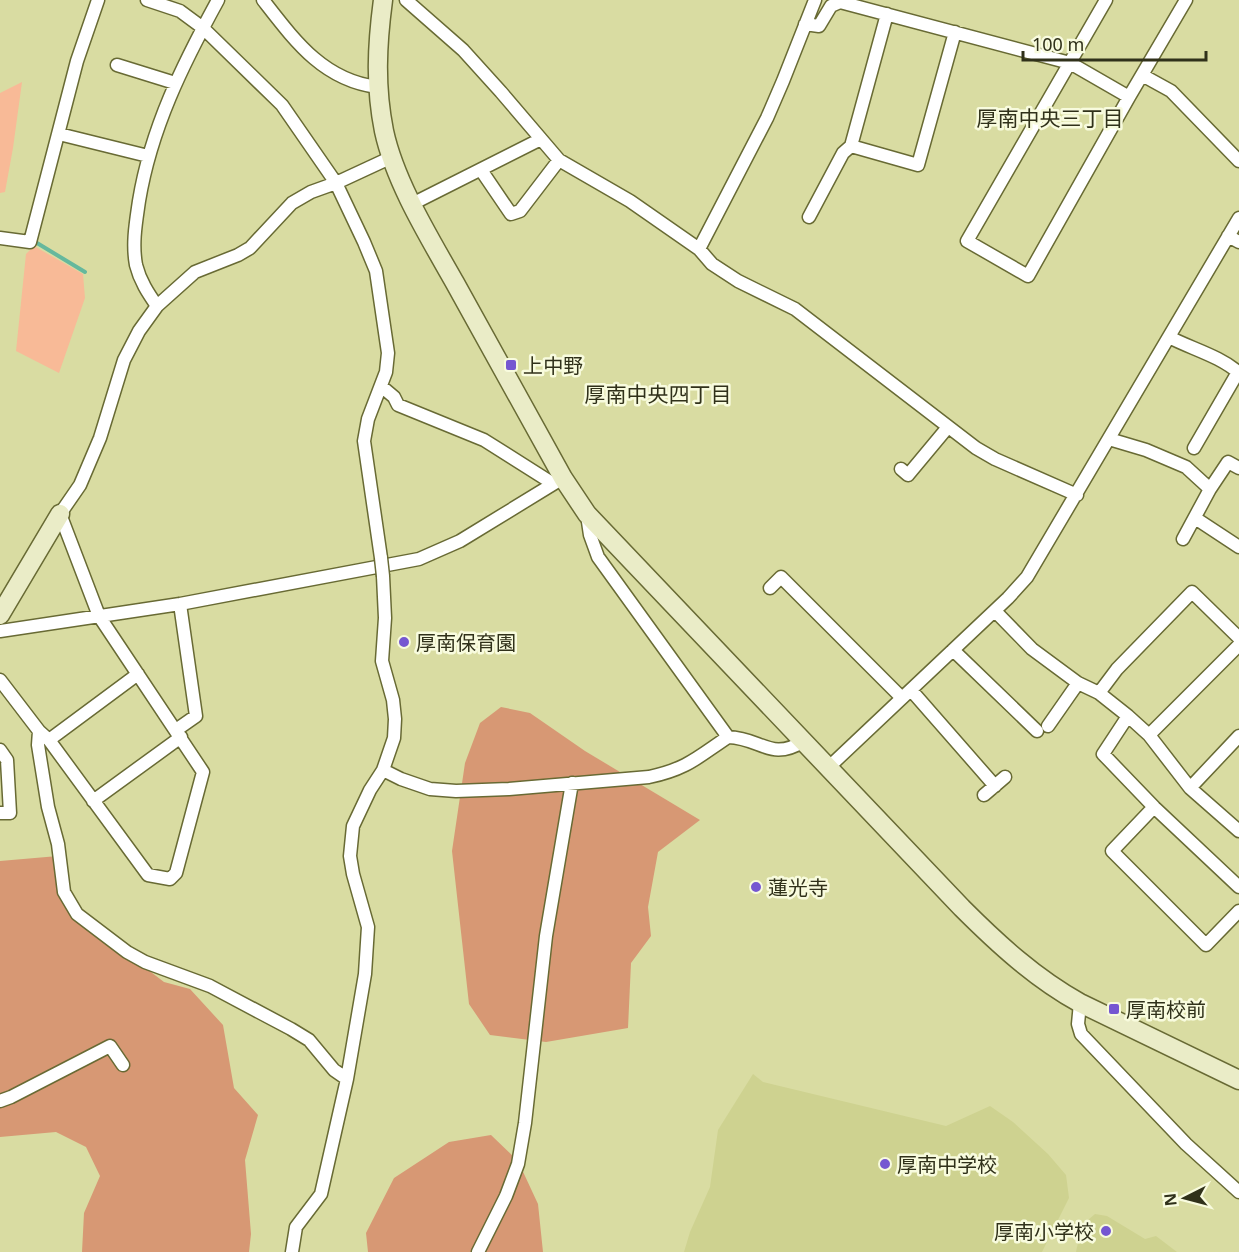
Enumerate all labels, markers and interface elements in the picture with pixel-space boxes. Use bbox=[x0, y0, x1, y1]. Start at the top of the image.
scale bar bbox=[1023, 24, 1206, 62]
text: 100 m bbox=[1032, 32, 1084, 56]
district label: 厚南中央三丁目 bbox=[977, 104, 1124, 132]
place label: 上中野 bbox=[523, 352, 583, 379]
marker: 上中野 bbox=[504, 358, 518, 372]
district label: 厚南中央四丁目 bbox=[585, 380, 732, 408]
place label: 厚南保育園 bbox=[416, 629, 516, 656]
marker: 厚南保育園 bbox=[397, 635, 411, 649]
place label: 蓮光寺 bbox=[768, 874, 828, 901]
marker: 蓮光寺 bbox=[749, 880, 763, 894]
place label: 厚南校前 bbox=[1126, 996, 1206, 1023]
marker: 厚南校前 bbox=[1107, 1002, 1121, 1016]
place label: 厚南中学校 bbox=[897, 1151, 997, 1178]
marker: 厚南中学校 bbox=[878, 1157, 892, 1171]
north arrow bbox=[1155, 1168, 1215, 1228]
text: N bbox=[1158, 1192, 1182, 1207]
place label: 厚南小学校 bbox=[994, 1218, 1094, 1245]
marker: 厚南小学校 bbox=[1099, 1224, 1113, 1238]

